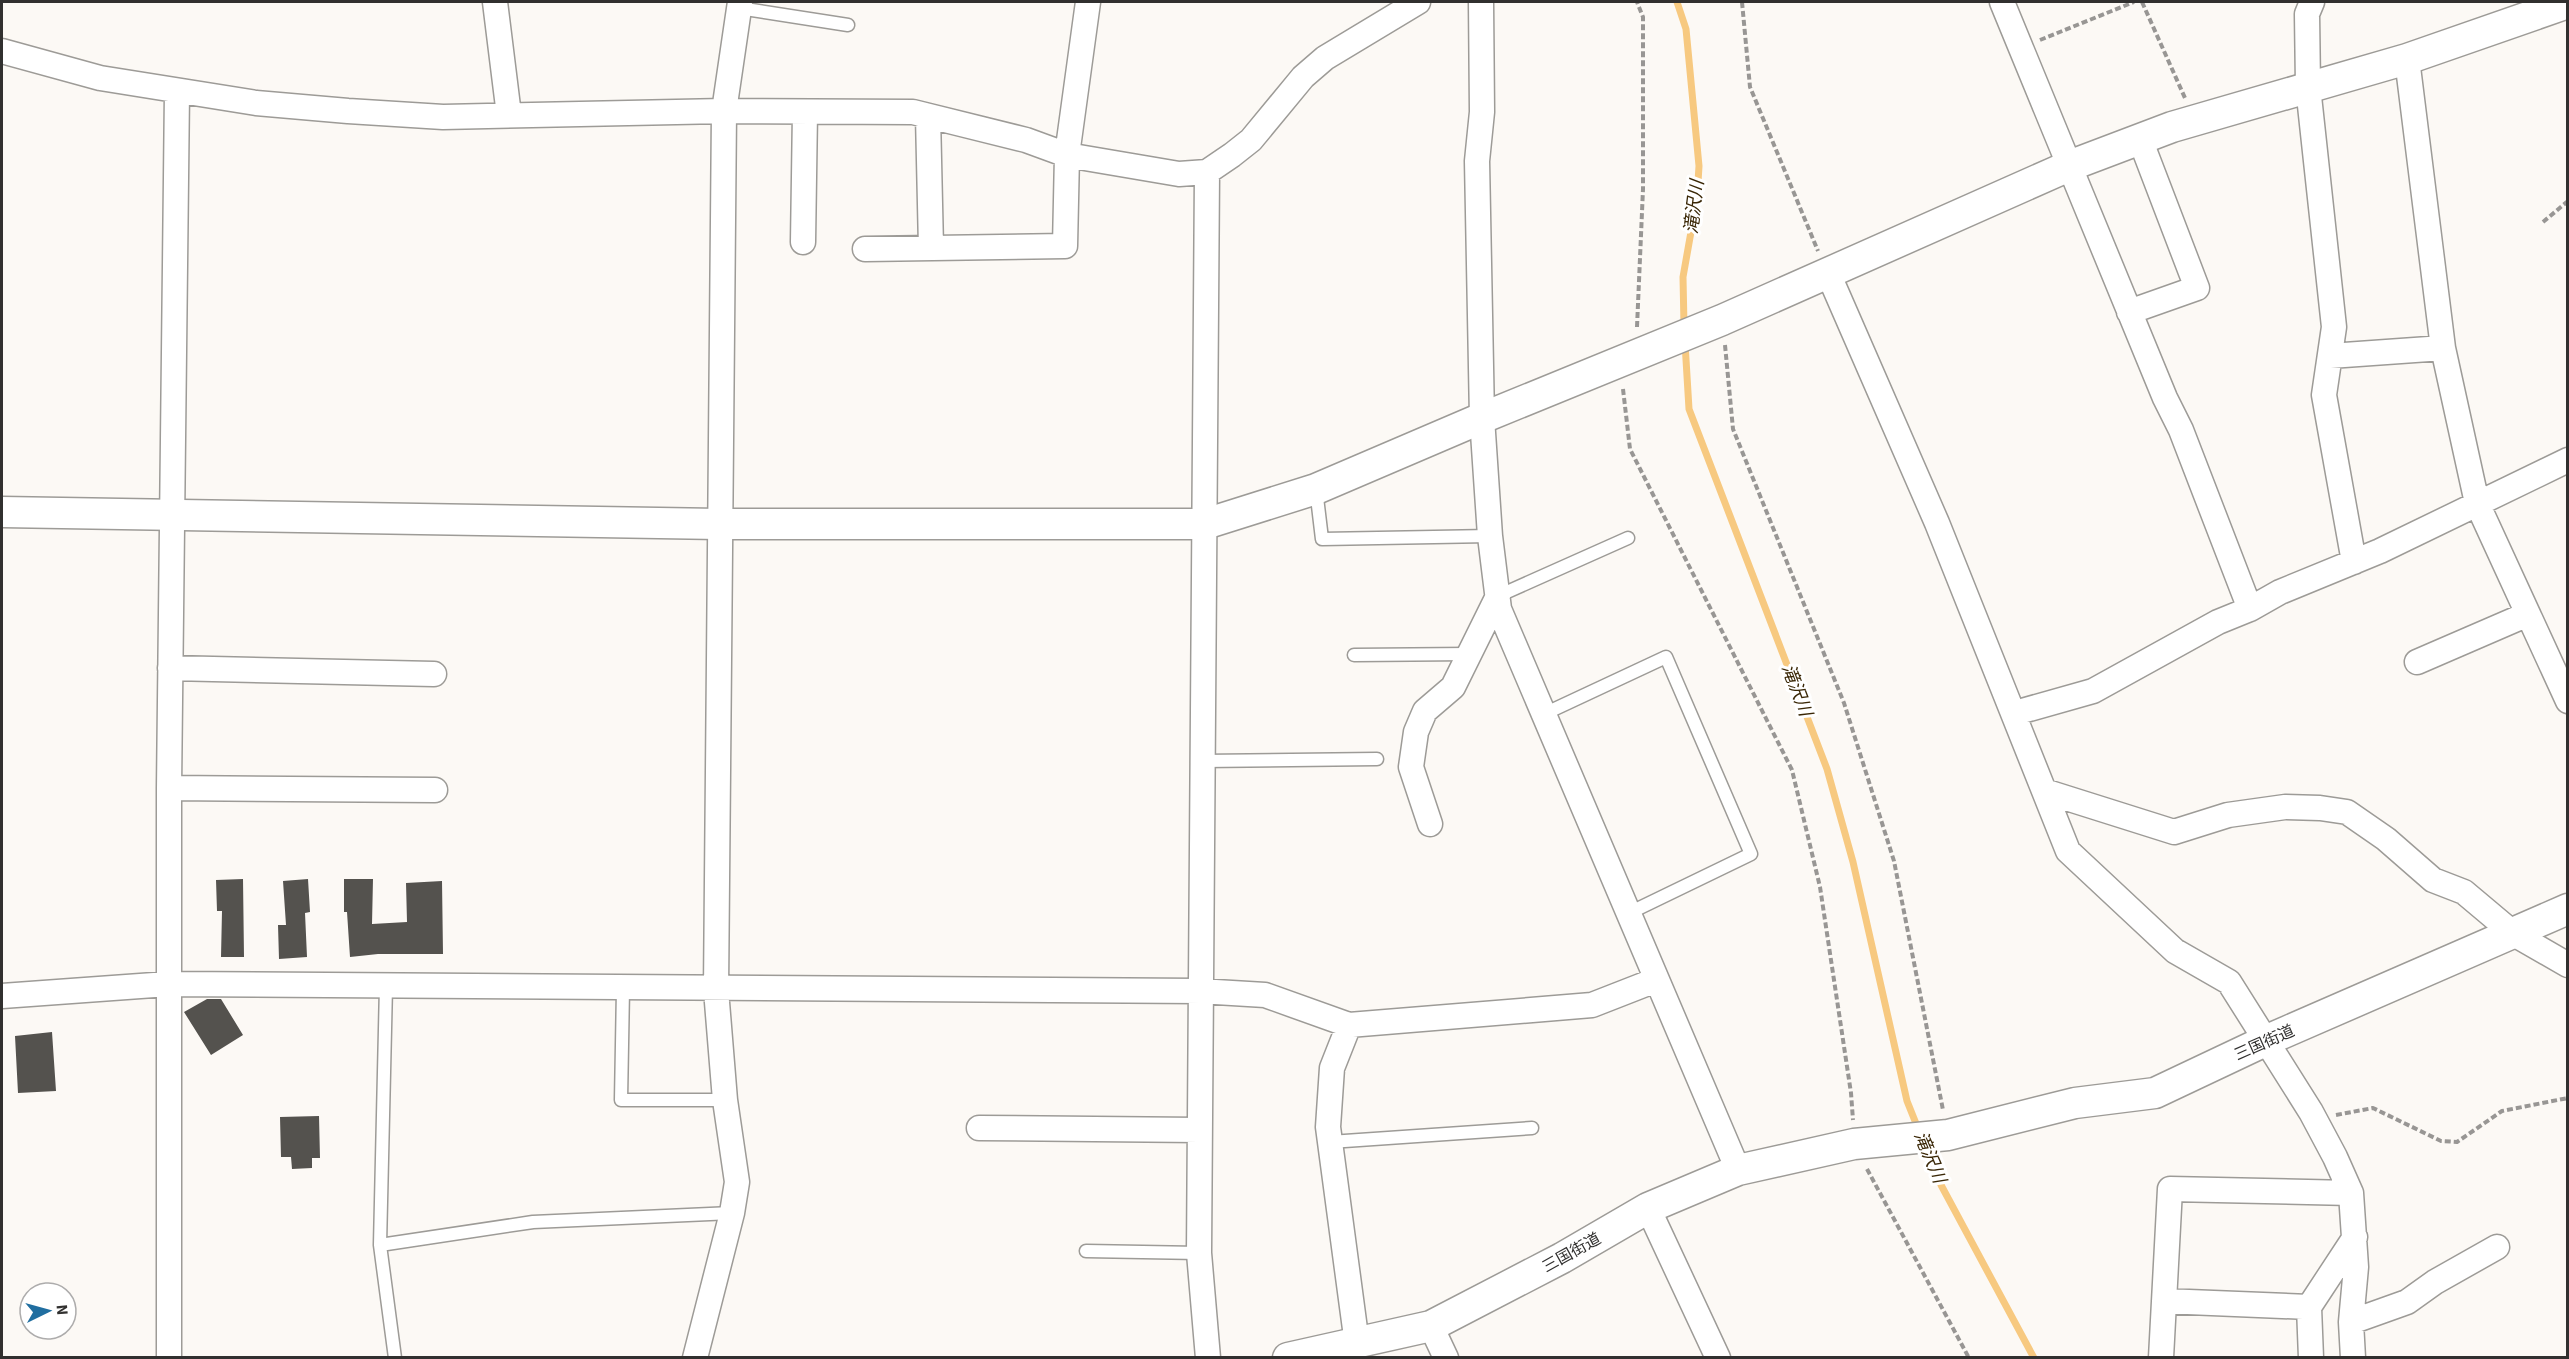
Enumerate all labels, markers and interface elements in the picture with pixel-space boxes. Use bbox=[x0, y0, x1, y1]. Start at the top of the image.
water label: 滝沢川 bbox=[1679, 177, 1710, 235]
water label: 滝沢川 bbox=[1775, 660, 1819, 722]
street label: 三国街道 bbox=[2231, 1020, 2298, 1066]
water label: 滝沢川 bbox=[1907, 1127, 1952, 1189]
street label: 三国街道 bbox=[1538, 1228, 1605, 1278]
north arrow bbox=[18, 1281, 78, 1341]
text: N bbox=[51, 1304, 73, 1316]

